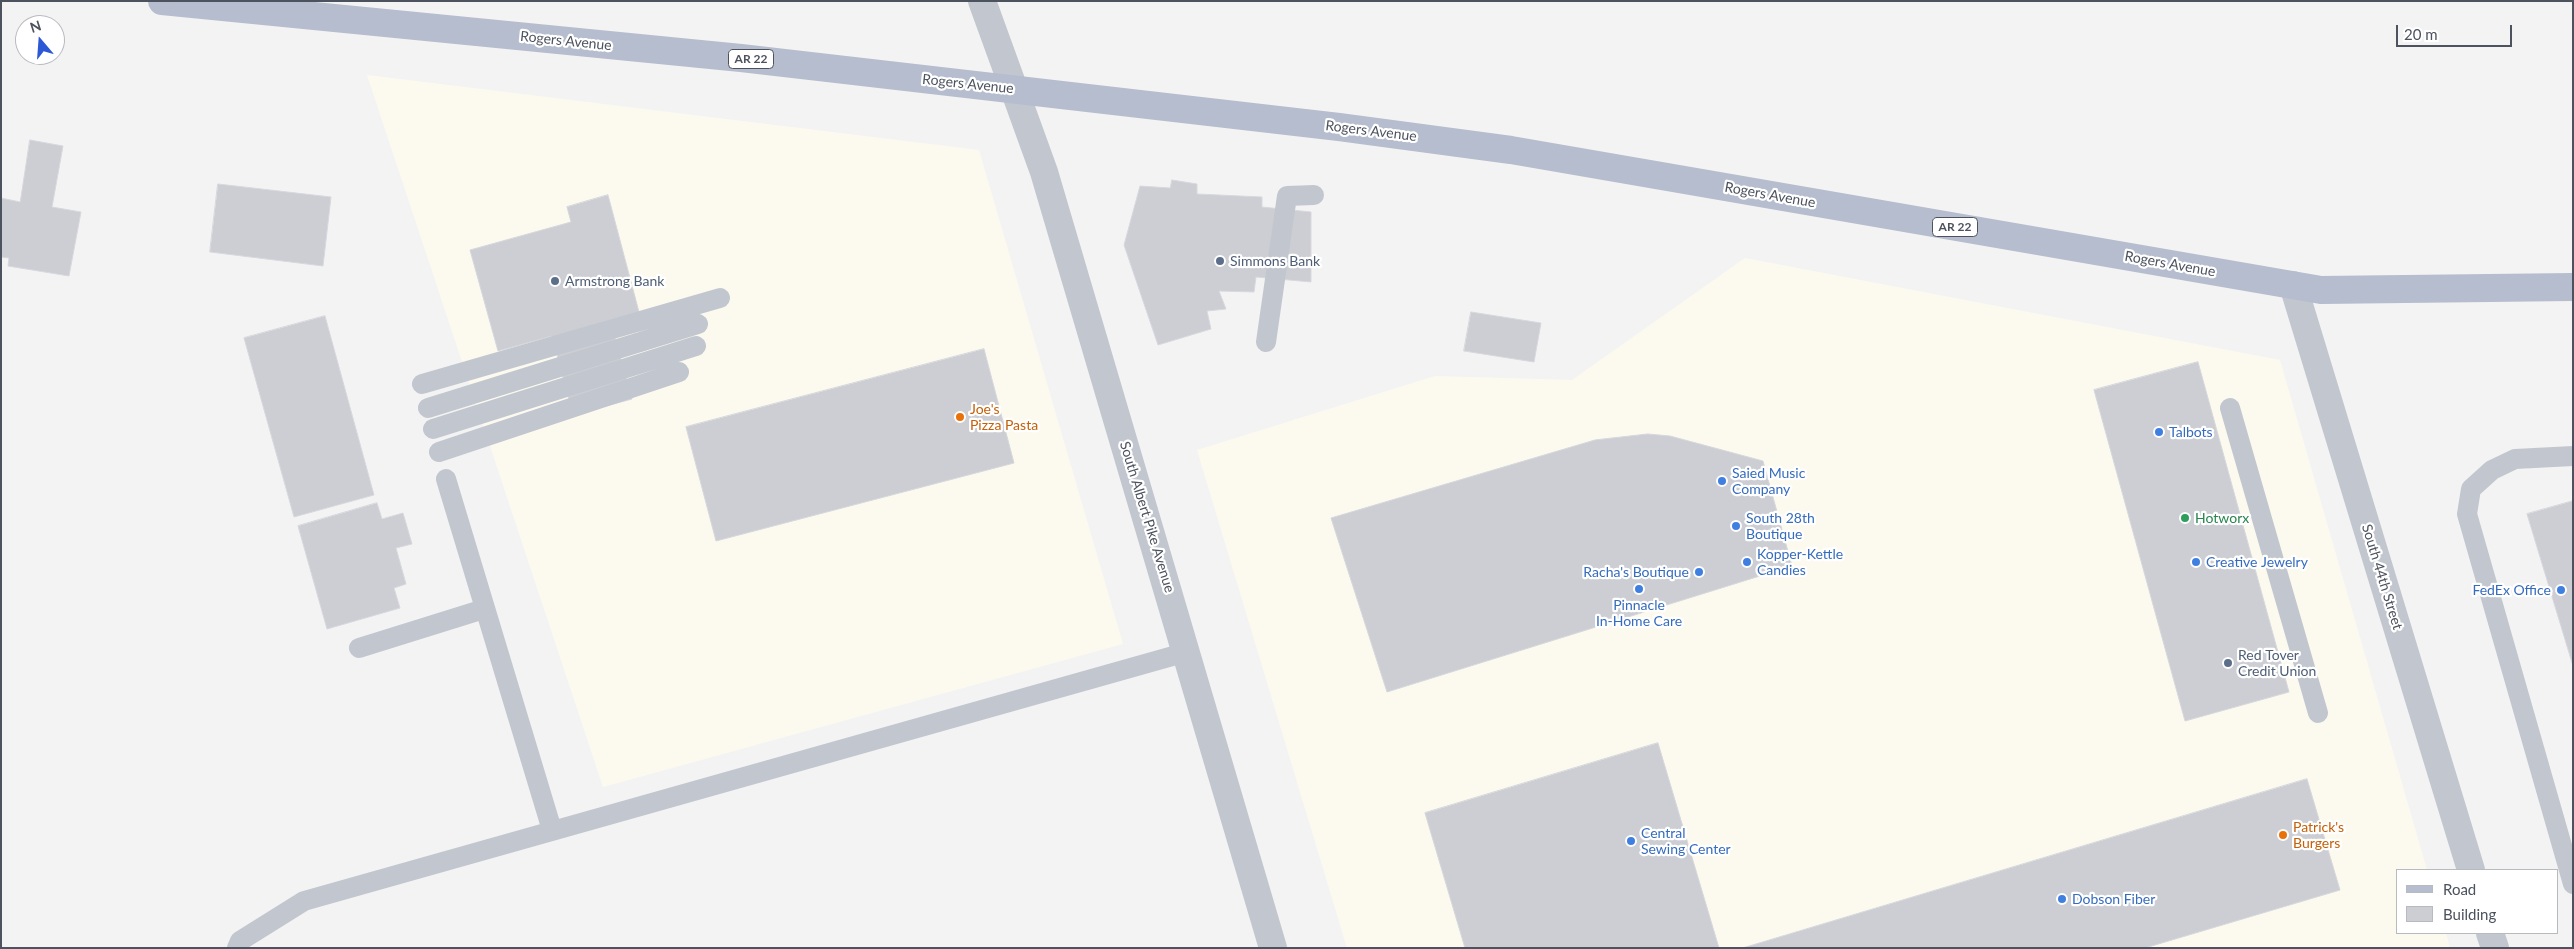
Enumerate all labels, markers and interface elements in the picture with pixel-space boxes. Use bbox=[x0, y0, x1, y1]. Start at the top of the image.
north arrow bbox=[15, 15, 65, 65]
scale bar bbox=[2399, 15, 2515, 47]
text: N bbox=[28, 16, 43, 36]
text: 20 m bbox=[2404, 25, 2438, 43]
street label: Rogers Avenue bbox=[519, 28, 613, 54]
road number: AR 22 bbox=[728, 50, 774, 68]
street label: Rogers Avenue bbox=[921, 71, 1015, 97]
street label: Rogers Avenue bbox=[1324, 117, 1418, 145]
street label: Rogers Avenue bbox=[1723, 179, 1817, 211]
road number: AR 22 bbox=[1932, 218, 1978, 236]
street label: Rogers Avenue bbox=[2123, 248, 2217, 280]
place label: Simmons Bank bbox=[1230, 253, 1320, 269]
marker: Simmons Bank bbox=[1214, 255, 1226, 267]
place label: Armstrong Bank bbox=[565, 273, 664, 289]
marker: Armstrong Bank bbox=[549, 275, 561, 287]
place label: Joe's Pizza Pasta bbox=[970, 401, 1038, 434]
marker: Joe's Pizza Pasta bbox=[954, 411, 966, 423]
place label: Talbots bbox=[2169, 424, 2213, 440]
marker: Talbots bbox=[2153, 426, 2165, 438]
street label: South Albert Pike Avenue bbox=[1116, 439, 1178, 595]
place label: Saied Music Company bbox=[1732, 465, 1805, 498]
marker: Saied Music Company bbox=[1716, 475, 1728, 487]
place label: South 28th Boutique bbox=[1746, 510, 1815, 542]
place label: Hotworx bbox=[2195, 510, 2249, 526]
marker: Hotworx bbox=[2179, 512, 2191, 524]
marker: South 28th Boutique bbox=[1730, 520, 1742, 532]
street label: South 44th Street bbox=[2358, 522, 2406, 632]
place label: Kopper-Kettle Candies bbox=[1757, 546, 1843, 578]
place label: Creative Jewelry bbox=[2206, 554, 2308, 570]
marker: Kopper-Kettle Candies bbox=[1741, 556, 1753, 568]
marker: Creative Jewelry bbox=[2190, 556, 2202, 568]
place label: Racha's Boutique bbox=[1583, 564, 1689, 580]
marker: Racha's Boutique bbox=[1693, 566, 1705, 578]
place label: FedEx Office bbox=[2472, 582, 2551, 598]
marker: Pinnacle In-Home Care bbox=[1633, 583, 1645, 595]
marker: FedEx Office bbox=[2555, 584, 2567, 596]
place label: Pinnacle In-Home Care bbox=[1596, 597, 1682, 630]
place label: Red Tover Credit Union bbox=[2238, 647, 2316, 680]
marker: Red Tover Credit Union bbox=[2222, 657, 2234, 669]
place label: Patrick's Burgers bbox=[2293, 819, 2344, 852]
place label: Central Sewing Center bbox=[1641, 825, 1731, 858]
marker: Patrick's Burgers bbox=[2277, 829, 2289, 841]
marker: Central Sewing Center bbox=[1625, 835, 1637, 847]
legend bbox=[2396, 869, 2559, 934]
text: Road bbox=[2443, 880, 2476, 898]
place label: Dobson Fiber bbox=[2072, 891, 2155, 907]
marker: Dobson Fiber bbox=[2056, 893, 2068, 905]
text: Building bbox=[2443, 905, 2496, 923]

